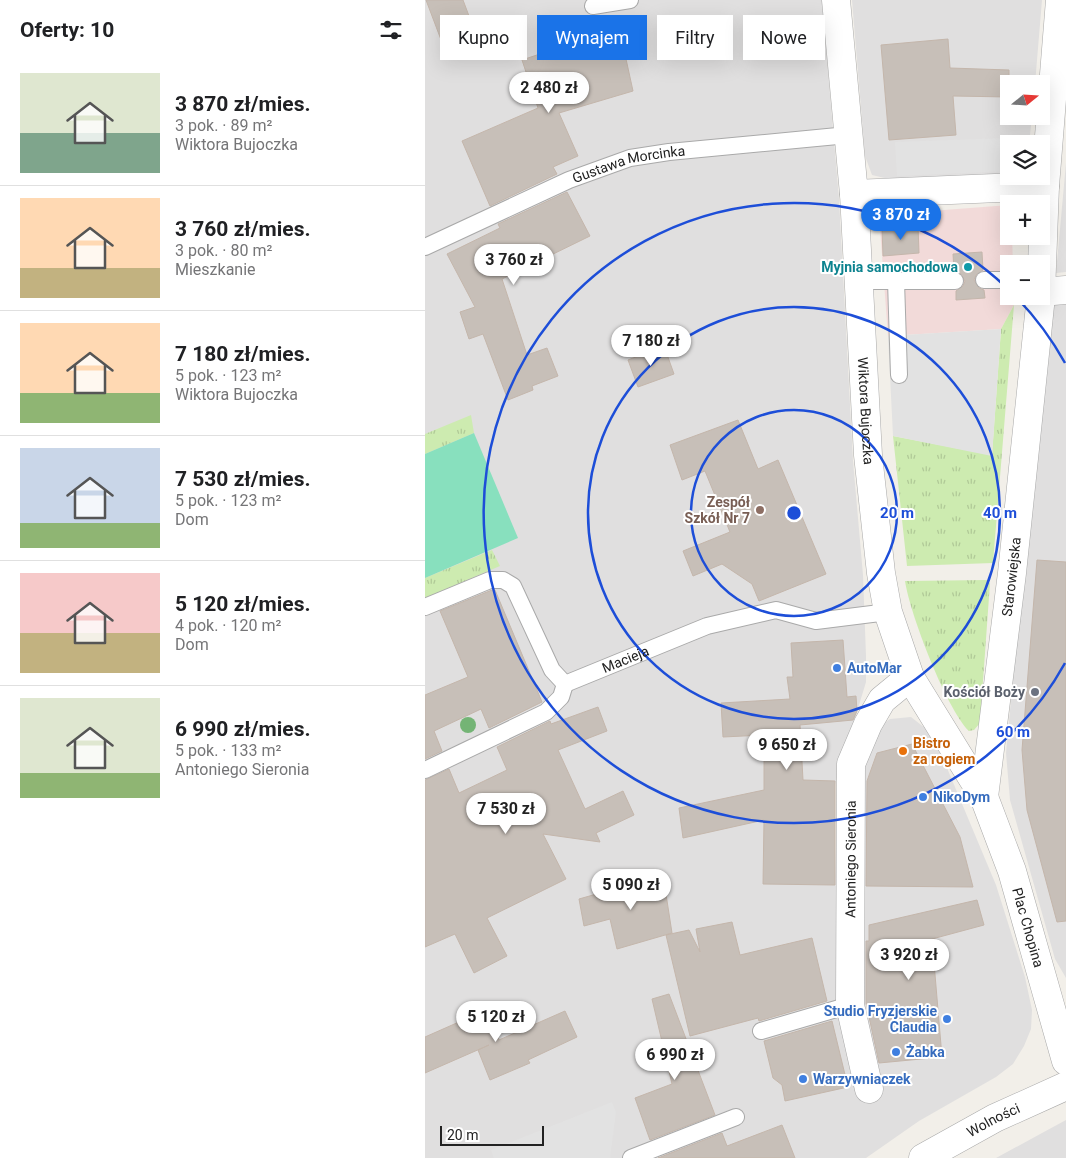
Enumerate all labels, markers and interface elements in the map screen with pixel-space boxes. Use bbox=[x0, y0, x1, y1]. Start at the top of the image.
chip: Kupno bbox=[440, 15, 527, 60]
chip: Wynajem bbox=[537, 15, 647, 60]
chip: Filtry bbox=[657, 15, 733, 60]
chip: Nowe bbox=[743, 15, 825, 60]
icon: filters bbox=[377, 16, 405, 44]
text: Oferty: 10 bbox=[20, 18, 114, 42]
pin: 2 480 zł bbox=[497, 72, 601, 114]
north arrow bbox=[1000, 75, 1050, 125]
map controls bbox=[1000, 75, 1050, 305]
text: 2 480 zł bbox=[520, 78, 578, 97]
text: 3 870 zł/mies. bbox=[175, 92, 311, 116]
icon: home bbox=[60, 93, 120, 153]
text: 3 pok. · 89 m² bbox=[175, 116, 272, 135]
text: Wiktora Bujoczka bbox=[175, 135, 298, 154]
button: layers bbox=[1000, 135, 1050, 185]
street label: Gustawa Morcinka bbox=[570, 143, 686, 186]
button: + bbox=[1000, 195, 1050, 245]
pin: 3 870 zł bbox=[849, 198, 953, 241]
text: 3 870 zł bbox=[872, 205, 930, 224]
text: 3 760 zł/mies. bbox=[175, 217, 311, 241]
icon: home bbox=[60, 218, 120, 278]
text: 3 pok. · 80 m² bbox=[175, 241, 272, 260]
pin: 3 760 zł bbox=[462, 244, 566, 286]
text: 3 760 zł bbox=[485, 250, 543, 269]
button: − bbox=[1000, 255, 1050, 305]
place label: Myjnia samochodowa bbox=[821, 259, 959, 275]
text: Mieszkanie bbox=[175, 260, 256, 279]
marker: Myjnia samochodowa bbox=[962, 261, 974, 273]
pin: 7 180 zł bbox=[599, 324, 703, 367]
text: 7 180 zł bbox=[622, 331, 680, 350]
text: 7 180 zł/mies. bbox=[175, 342, 311, 366]
icon: home bbox=[60, 343, 120, 403]
street label: Wiktora Bujoczka bbox=[855, 357, 877, 465]
text: 5 pok. · 123 m² bbox=[175, 366, 281, 385]
text: Wiktora Bujoczka bbox=[175, 385, 298, 404]
text: 7 530 zł/mies. bbox=[175, 467, 311, 491]
icon: home bbox=[60, 468, 120, 528]
text: 5 pok. · 123 m² bbox=[175, 491, 281, 510]
place label: Zespół Szkół Nr 7 bbox=[685, 494, 751, 526]
marker: Zespół Szkół Nr 7 bbox=[754, 504, 766, 516]
centre of rings bbox=[785, 504, 803, 522]
text: 20 m bbox=[880, 504, 914, 522]
text: 40 m bbox=[983, 504, 1017, 522]
text: Dom bbox=[175, 510, 209, 529]
street label: Starowiejska bbox=[999, 536, 1024, 617]
text: 5 120 zł/mies. bbox=[175, 592, 311, 616]
icon: home bbox=[60, 593, 120, 653]
text: 4 pok. · 120 m² bbox=[175, 616, 281, 635]
text: Dom bbox=[175, 635, 209, 654]
street label: Macieja bbox=[600, 643, 651, 676]
place label: AutoMar bbox=[847, 660, 902, 676]
marker: AutoMar bbox=[831, 662, 843, 674]
place label: Kościół Boży bbox=[944, 684, 1026, 700]
marker: Kościół Boży bbox=[1029, 686, 1041, 698]
text: 6 990 zł/mies. bbox=[175, 717, 311, 741]
icon: home bbox=[60, 718, 120, 778]
text: 60 m bbox=[996, 723, 1030, 741]
pin: 9 650 zł bbox=[735, 728, 839, 771]
text: 9 650 zł bbox=[758, 735, 816, 754]
place label: Bistro za rogiem bbox=[913, 735, 975, 767]
text: 5 pok. · 133 m² bbox=[175, 741, 281, 760]
marker: Bistro za rogiem bbox=[897, 745, 909, 757]
text: Antoniego Sieronia bbox=[175, 760, 309, 779]
place label: NikoDym bbox=[933, 789, 990, 805]
marker: NikoDym bbox=[917, 791, 929, 803]
pin: 7 530 zł bbox=[454, 792, 558, 835]
text: 7 530 zł bbox=[477, 799, 535, 818]
street label: Antoniego Sieronia bbox=[842, 800, 859, 918]
pin: 5 090 zł bbox=[579, 868, 683, 911]
text: 5 090 zł bbox=[602, 875, 660, 894]
street label: Plac Chopina bbox=[1009, 886, 1047, 969]
pin: 3 920 zł bbox=[857, 938, 961, 981]
text: 3 920 zł bbox=[880, 945, 938, 964]
pin: 5 120 zł bbox=[444, 1000, 548, 1043]
place label: Studio Fryzjerskie Claudia bbox=[824, 1003, 938, 1035]
text: 5 120 zł bbox=[467, 1007, 525, 1026]
marker: Studio Fryzjerskie Claudia bbox=[941, 1013, 953, 1025]
pin: 6 990 zł bbox=[623, 1038, 727, 1081]
place label: Żabka bbox=[906, 1044, 945, 1060]
text: 6 990 zł bbox=[646, 1045, 704, 1064]
marker: Żabka bbox=[890, 1046, 902, 1058]
place label: Warzywniaczek bbox=[813, 1071, 911, 1087]
marker: Warzywniaczek bbox=[797, 1073, 809, 1085]
street label: Wolności bbox=[964, 1100, 1022, 1140]
scale bar bbox=[440, 1123, 544, 1146]
text: 20 m bbox=[447, 1127, 479, 1143]

